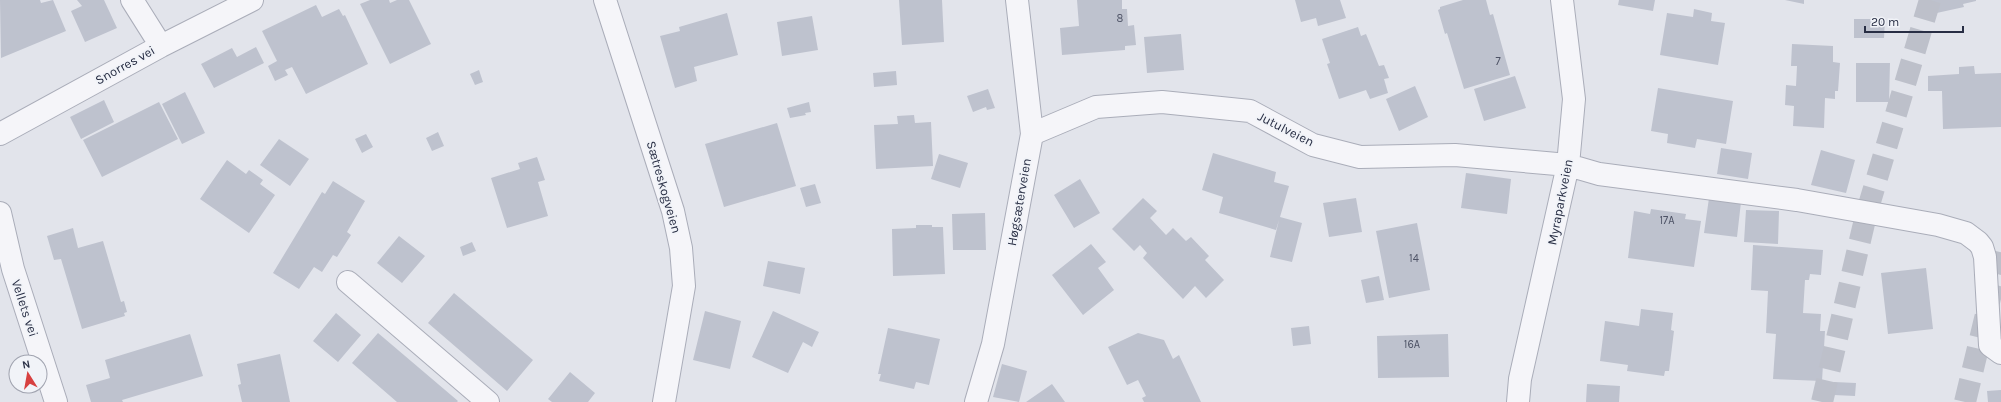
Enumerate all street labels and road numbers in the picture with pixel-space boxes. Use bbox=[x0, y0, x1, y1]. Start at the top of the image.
street label: Snorres vei bbox=[93, 42, 157, 88]
street label: Jutulveien bbox=[1255, 108, 1317, 150]
street label: Sætreskogveien bbox=[644, 139, 684, 235]
street label: Høgsæterveien bbox=[1004, 157, 1034, 247]
street label: Myraparkveien bbox=[1544, 158, 1576, 246]
street label: Vellets vei bbox=[9, 277, 41, 339]

